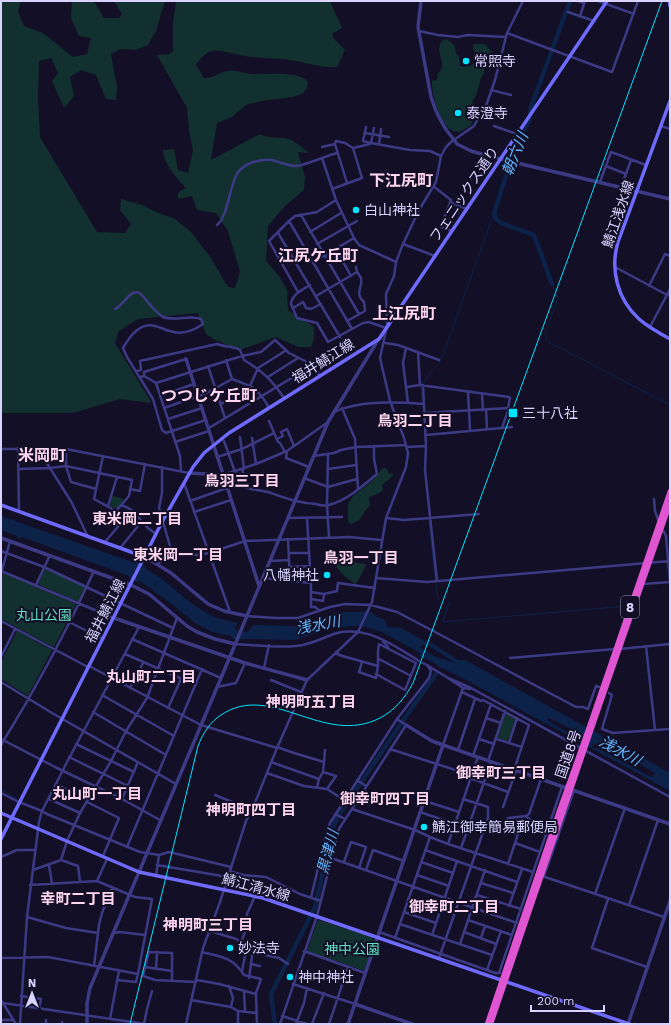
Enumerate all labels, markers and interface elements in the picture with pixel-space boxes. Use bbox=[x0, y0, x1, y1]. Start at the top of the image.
place label: 常照寺 bbox=[474, 53, 516, 69]
marker: 常照寺 bbox=[461, 56, 471, 66]
place label: 泰澄寺 bbox=[466, 105, 508, 121]
marker: 泰澄寺 bbox=[453, 108, 463, 118]
water label: 朝六川 bbox=[498, 128, 533, 178]
street label: フェニックス通り bbox=[426, 143, 502, 245]
district label: 下江尻町 bbox=[369, 171, 433, 190]
street label: 鯖江浅水線 bbox=[599, 178, 637, 250]
place label: 白山神社 bbox=[364, 202, 420, 218]
marker: 白山神社 bbox=[351, 205, 361, 215]
district label: 江尻ケ丘町 bbox=[278, 246, 358, 265]
district label: 上江尻町 bbox=[372, 304, 436, 323]
street label: 福井鯖江線 bbox=[289, 336, 357, 386]
district label: つつじケ丘町 bbox=[161, 386, 257, 405]
place label: 三十八社 bbox=[522, 405, 578, 421]
marker: 三十八社 bbox=[507, 407, 519, 419]
district label: 鳥羽二丁目 bbox=[377, 412, 453, 430]
district label: 米岡町 bbox=[18, 446, 66, 465]
district label: 鳥羽三丁目 bbox=[204, 472, 280, 490]
district label: 東米岡二丁目 bbox=[92, 510, 182, 528]
district label: 東米岡一丁目 bbox=[133, 546, 223, 564]
district label: 鳥羽一丁目 bbox=[323, 549, 399, 567]
place label: 八幡神社 bbox=[263, 567, 319, 583]
marker: 八幡神社 bbox=[322, 570, 332, 580]
street label: 福井鯖江線 bbox=[82, 576, 128, 646]
road number: 8 bbox=[621, 596, 639, 618]
park label: 丸山公園 bbox=[16, 607, 72, 623]
water label: 浅水川 bbox=[294, 612, 344, 638]
district label: 丸山町二丁目 bbox=[106, 668, 196, 686]
district label: 神明町五丁目 bbox=[265, 693, 356, 711]
street label: 国道8号 bbox=[552, 727, 584, 781]
water label: 浅水川 bbox=[596, 732, 646, 771]
district label: 御幸町三丁目 bbox=[456, 764, 546, 782]
district label: 丸山町一丁目 bbox=[52, 785, 142, 803]
district label: 御幸町四丁目 bbox=[340, 790, 430, 808]
district label: 神明町四丁目 bbox=[205, 801, 296, 819]
place label: 鯖江御幸簡易郵便局 bbox=[432, 819, 558, 835]
marker: 鯖江御幸簡易郵便局 bbox=[419, 822, 429, 832]
water label: 黒津川 bbox=[313, 826, 343, 876]
street label: 鯖江清水線 bbox=[220, 870, 292, 904]
district label: 幸町二丁目 bbox=[40, 890, 116, 908]
district label: 御幸町二丁目 bbox=[409, 898, 499, 916]
district label: 神明町三丁目 bbox=[162, 916, 253, 934]
place label: 妙法寺 bbox=[238, 940, 280, 956]
park label: 神中公園 bbox=[324, 941, 380, 957]
marker: 妙法寺 bbox=[225, 943, 235, 953]
place label: 神中神社 bbox=[298, 969, 354, 985]
marker: 神中神社 bbox=[285, 972, 295, 982]
north arrow bbox=[12, 973, 52, 1013]
text: N bbox=[28, 977, 36, 990]
scale bar bbox=[531, 987, 604, 1013]
text: 200 m bbox=[537, 994, 574, 1008]

